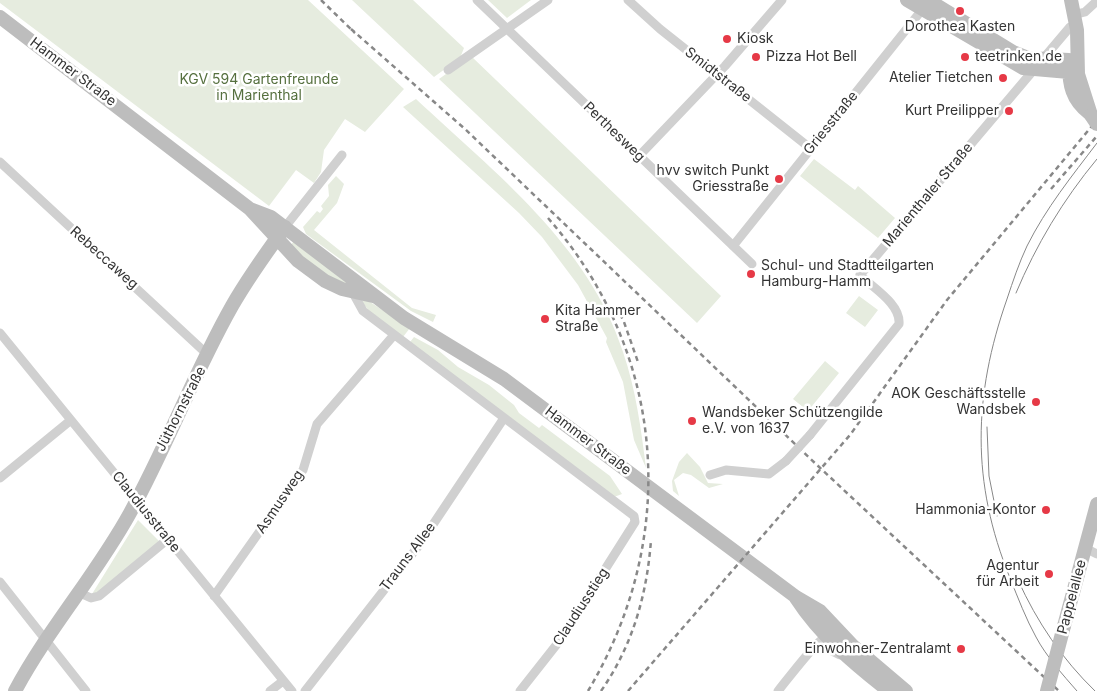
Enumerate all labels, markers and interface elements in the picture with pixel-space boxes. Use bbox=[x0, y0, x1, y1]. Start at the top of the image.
marker: Dorothea Kasten bbox=[954, 5, 966, 17]
place label: Dorothea Kasten bbox=[905, 19, 1015, 35]
place label: Kiosk bbox=[737, 31, 773, 47]
marker: Kiosk bbox=[721, 33, 733, 45]
street label: Hammer Straße bbox=[27, 34, 119, 110]
street label: Smidtstraße bbox=[681, 44, 755, 106]
place label: Pizza Hot Bell bbox=[766, 49, 857, 65]
place label: teetrinken.de bbox=[975, 49, 1062, 65]
marker: Pizza Hot Bell bbox=[750, 51, 762, 63]
marker: teetrinken.de bbox=[959, 51, 971, 63]
place label: Atelier Tietchen bbox=[889, 70, 993, 86]
park label: KGV 594 Gartenfreunde in Marienthal bbox=[179, 72, 339, 104]
marker: Atelier Tietchen bbox=[997, 72, 1009, 84]
street label: Griesstraße bbox=[800, 88, 862, 158]
street label: Perthesweg bbox=[580, 99, 648, 165]
place label: Kurt Preilipper bbox=[905, 103, 999, 119]
marker: Kurt Preilipper bbox=[1003, 105, 1015, 117]
street label: Marienthaler Straße bbox=[880, 140, 976, 250]
place label: hvv switch Punkt Griesstraße bbox=[657, 163, 769, 196]
marker: hvv switch Punkt Griesstraße bbox=[773, 173, 785, 185]
street label: Rebeccaweg bbox=[67, 223, 141, 293]
place label: Schul- und Stadtteilgarten Hamburg-Hamm bbox=[761, 258, 934, 290]
marker: Schul- und Stadtteilgarten Hamburg-Hamm bbox=[745, 268, 757, 280]
place label: Kita Hammer Straße bbox=[555, 303, 641, 336]
marker: Kita Hammer Straße bbox=[539, 313, 551, 325]
street label: Jüthornstraße bbox=[152, 364, 210, 454]
place label: AOK Geschäftsstelle Wandsbek bbox=[891, 386, 1026, 418]
marker: AOK Geschäftsstelle Wandsbek bbox=[1030, 396, 1042, 408]
street label: Hammer Straße bbox=[542, 403, 634, 479]
place label: Wandsbeker Schützengilde e.V. von 1637 bbox=[702, 405, 883, 438]
marker: Wandsbeker Schützengilde e.V. von 1637 bbox=[686, 415, 698, 427]
street label: Asmusweg bbox=[253, 467, 307, 537]
street label: Claudiusstraße bbox=[108, 468, 184, 556]
place label: Hammonia-Kontor bbox=[915, 502, 1036, 518]
marker: Hammonia-Kontor bbox=[1040, 504, 1052, 516]
street label: Trauns Allee bbox=[377, 519, 439, 595]
place label: Agentur für Arbeit bbox=[976, 558, 1039, 590]
street label: Pappelallee bbox=[1054, 558, 1090, 636]
street label: Claudiusstieg bbox=[550, 565, 612, 649]
marker: Agentur für Arbeit bbox=[1043, 568, 1055, 580]
place label: Einwohner-Zentralamt bbox=[804, 641, 951, 657]
marker: Einwohner-Zentralamt bbox=[955, 643, 967, 655]

